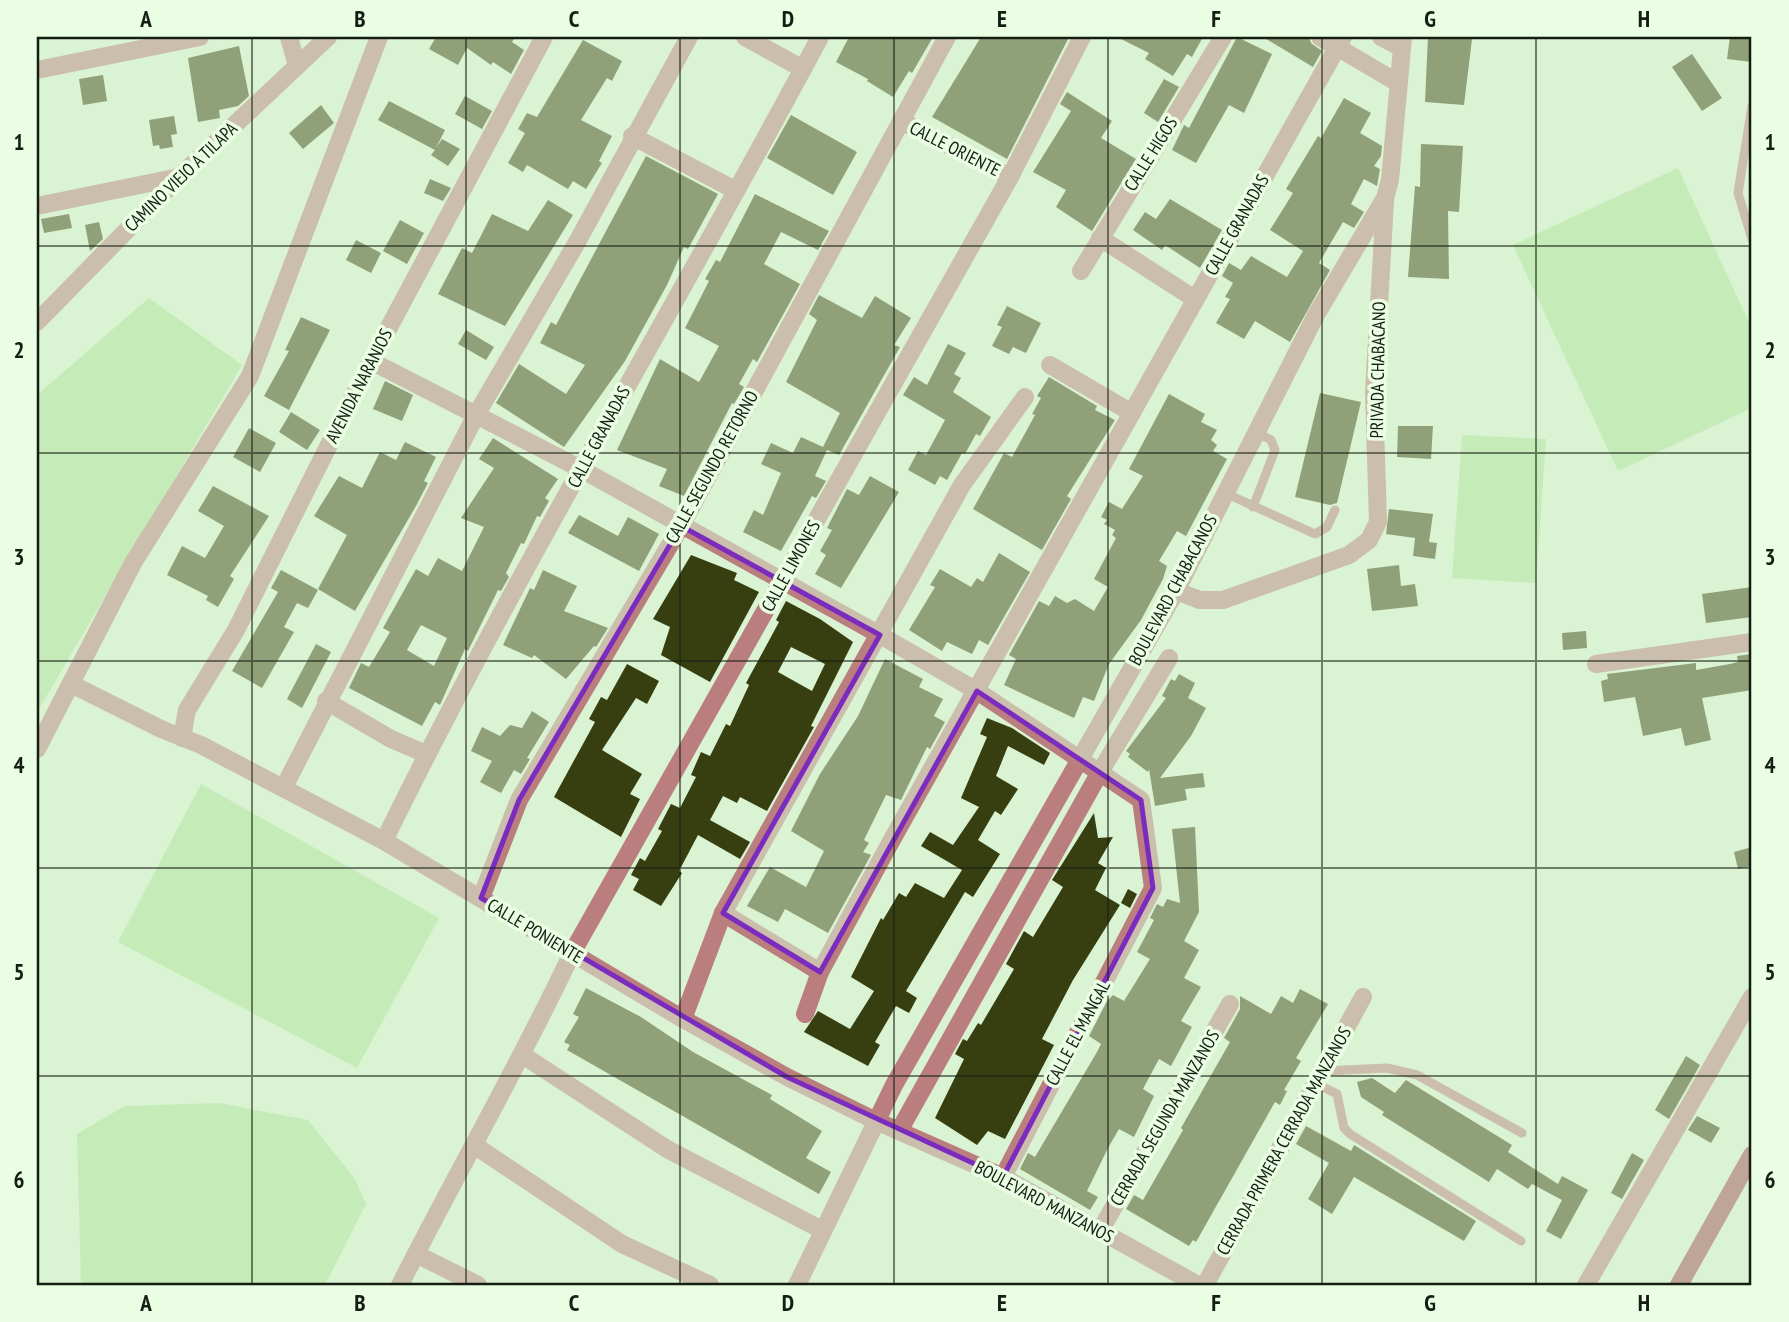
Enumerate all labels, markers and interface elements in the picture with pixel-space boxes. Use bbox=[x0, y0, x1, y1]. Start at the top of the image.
text: A bbox=[139, 4, 152, 33]
text: B bbox=[354, 4, 366, 33]
text: C bbox=[569, 4, 580, 33]
text: D bbox=[782, 4, 794, 33]
text: E bbox=[997, 4, 1007, 33]
text: F bbox=[1211, 4, 1221, 33]
text: G bbox=[1424, 4, 1436, 33]
text: H bbox=[1638, 4, 1650, 33]
street label: CALLE HIGOS bbox=[1119, 112, 1182, 195]
street label: CALLE ORIENTE bbox=[906, 116, 1004, 181]
street label: CAMINO VIEJO A TILAPA bbox=[119, 117, 242, 236]
text: 1 bbox=[14, 127, 25, 156]
text: 1 bbox=[1765, 127, 1776, 156]
street label: CALLE GRANADAS bbox=[1199, 170, 1274, 279]
street label: PRIVADA CHABACANO bbox=[1365, 301, 1390, 439]
street label: AVENIDA NARANJOS bbox=[320, 325, 397, 447]
text: 2 bbox=[14, 335, 25, 364]
text: 2 bbox=[1765, 335, 1776, 364]
street label: CALLE GRANADAS bbox=[562, 382, 635, 492]
street label: CALLE SEGUNDO RETORNO bbox=[660, 386, 763, 547]
street label: BOULEVARD CHABACANOS bbox=[1123, 510, 1222, 669]
street label: CALLE LIMONES bbox=[756, 516, 825, 615]
text: 3 bbox=[14, 542, 25, 571]
text: 3 bbox=[1765, 542, 1776, 571]
text: 4 bbox=[14, 750, 25, 779]
text: 4 bbox=[1765, 750, 1776, 779]
street label: CALLE PONIENTE bbox=[483, 893, 587, 968]
text: 5 bbox=[14, 957, 25, 986]
text: 5 bbox=[1765, 957, 1776, 986]
street label: CALLE EL MANGAL bbox=[1040, 976, 1115, 1089]
street label: CERRADA PRIMERA CERRADA MANZANOS bbox=[1211, 1022, 1356, 1259]
street label: CERRADA SEGUNDA MANZANOS bbox=[1105, 1025, 1225, 1210]
street label: BOULEVARD MANZANOS bbox=[971, 1155, 1118, 1248]
text: 6 bbox=[14, 1165, 25, 1194]
text: 6 bbox=[1765, 1165, 1776, 1194]
text: A bbox=[139, 1288, 152, 1317]
text: B bbox=[354, 1288, 366, 1317]
text: C bbox=[569, 1288, 580, 1317]
text: D bbox=[782, 1288, 794, 1317]
text: E bbox=[997, 1288, 1007, 1317]
text: F bbox=[1211, 1288, 1221, 1317]
text: G bbox=[1424, 1288, 1436, 1317]
text: H bbox=[1638, 1288, 1650, 1317]

